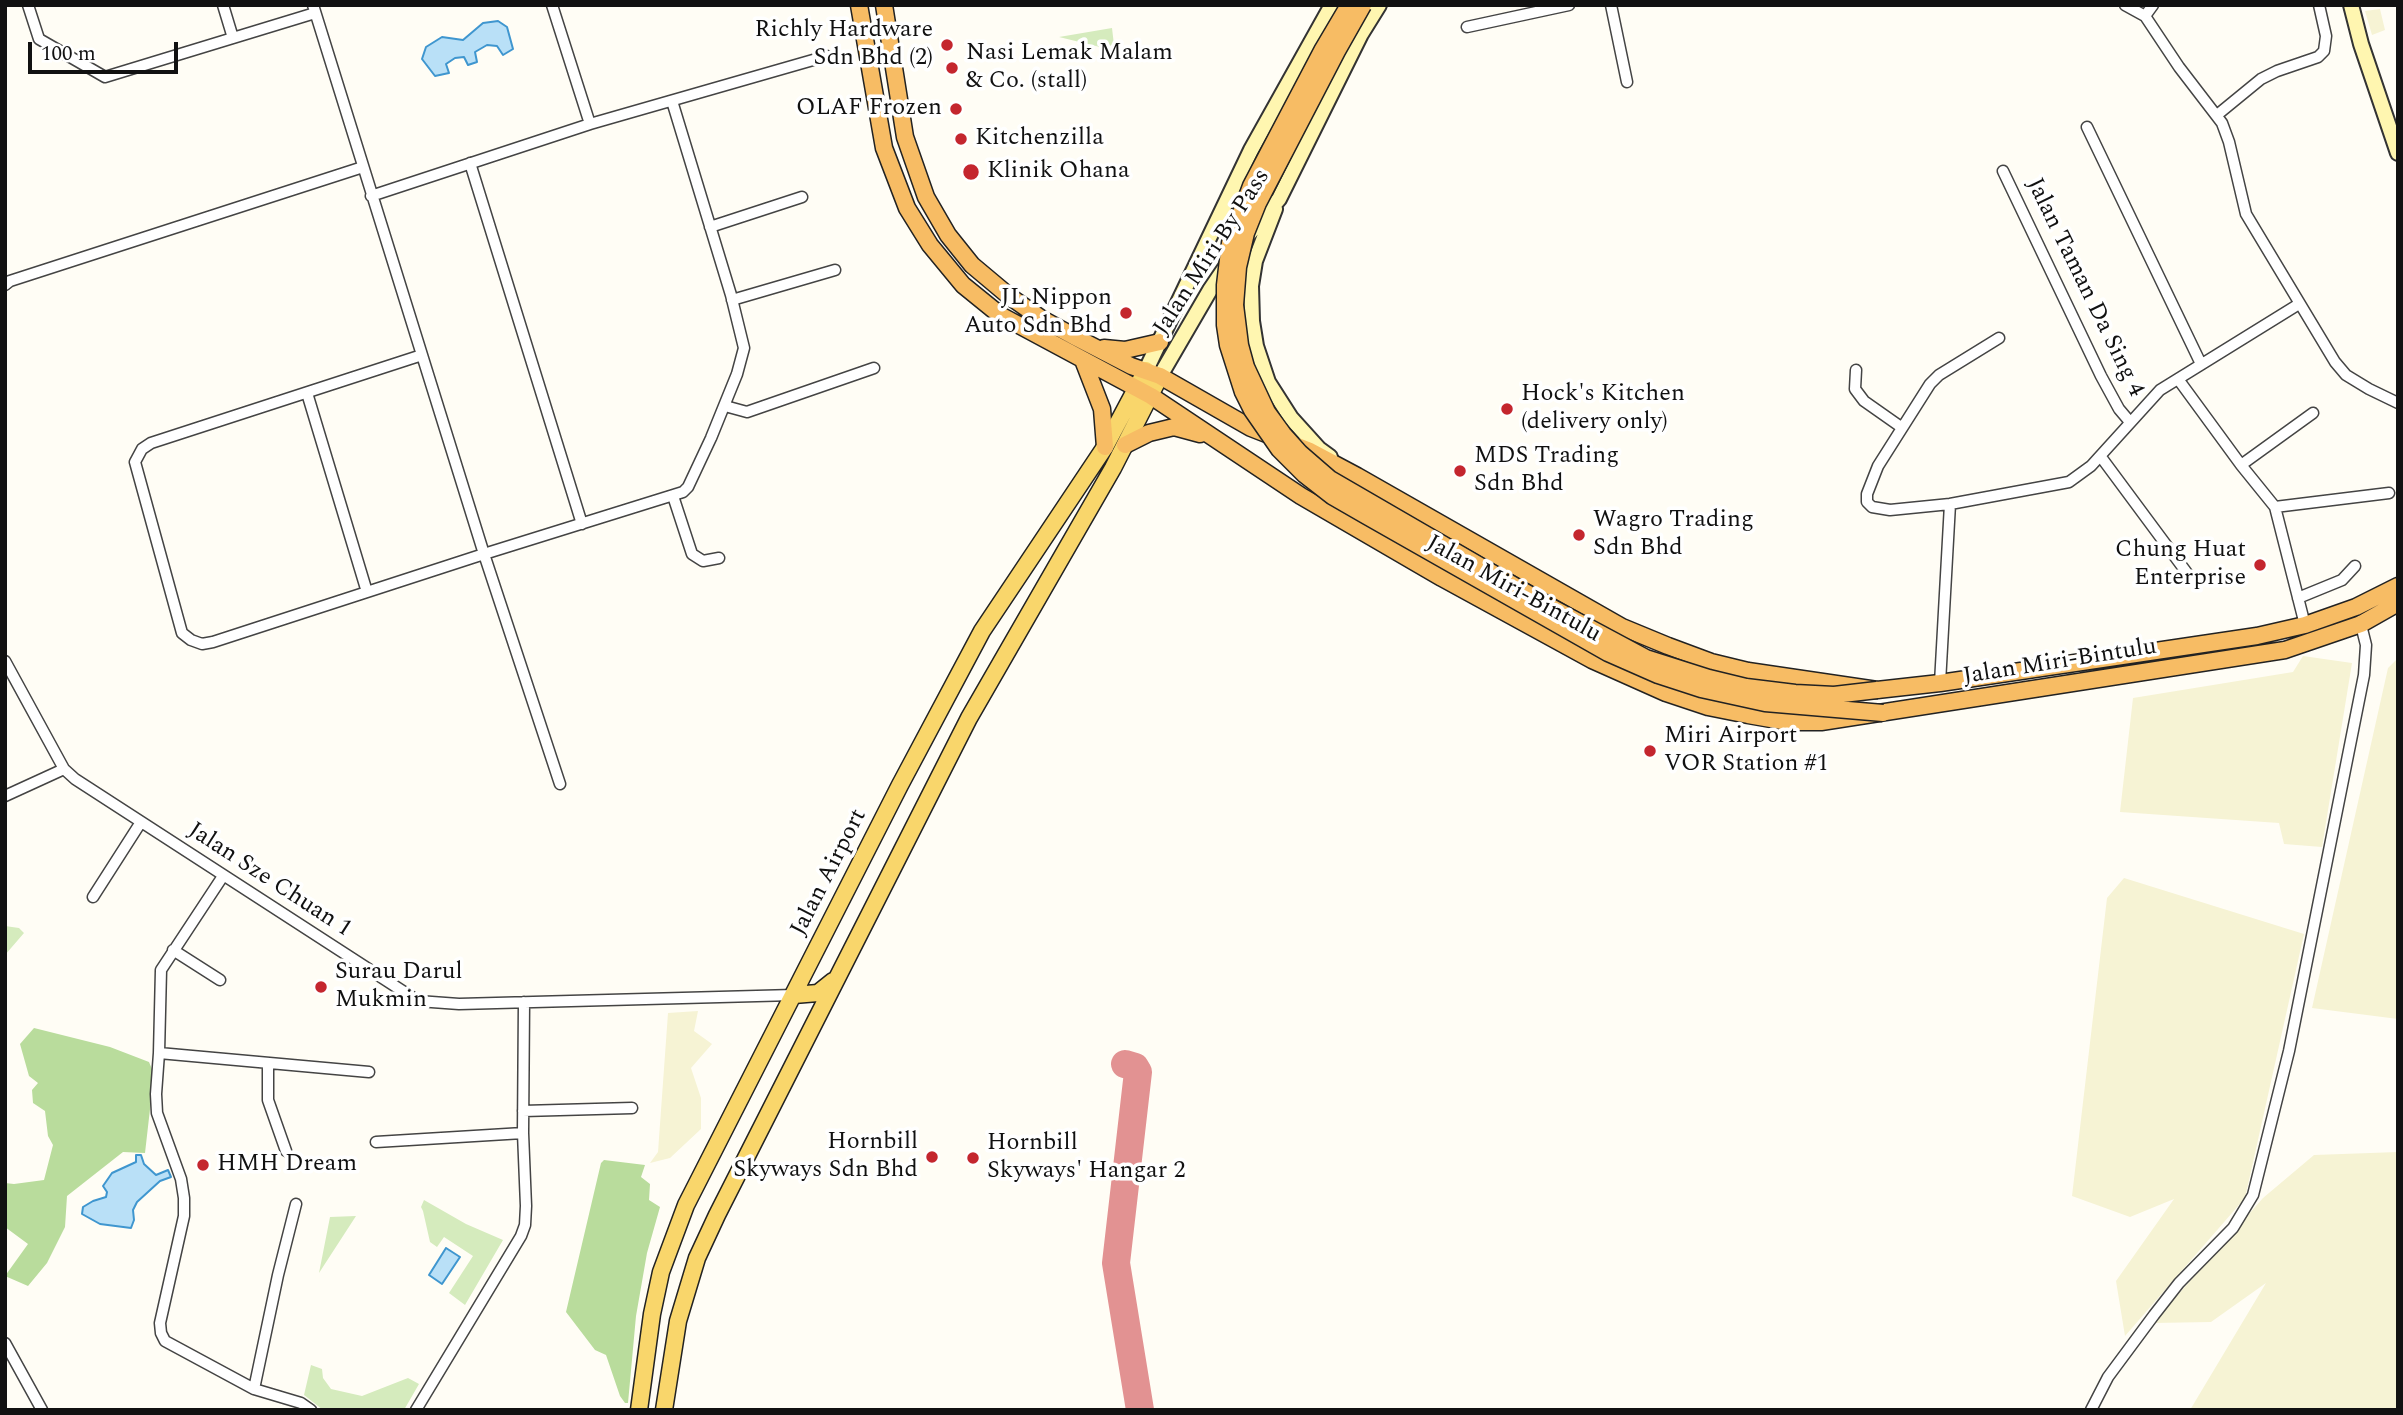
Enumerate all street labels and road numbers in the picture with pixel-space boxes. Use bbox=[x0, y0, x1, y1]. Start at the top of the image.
street label: Jalan Miri By Pass bbox=[1148, 164, 1278, 342]
street label: Jalan Taman Da Sing 4 bbox=[2019, 174, 2149, 402]
street label: Jalan Miri-Bintulu bbox=[1421, 530, 1605, 650]
street label: Jalan Miri-Bintulu bbox=[1961, 633, 2159, 693]
street label: Jalan Airport bbox=[786, 805, 874, 941]
street label: Jalan Sze Chuan 1 bbox=[182, 817, 356, 945]

